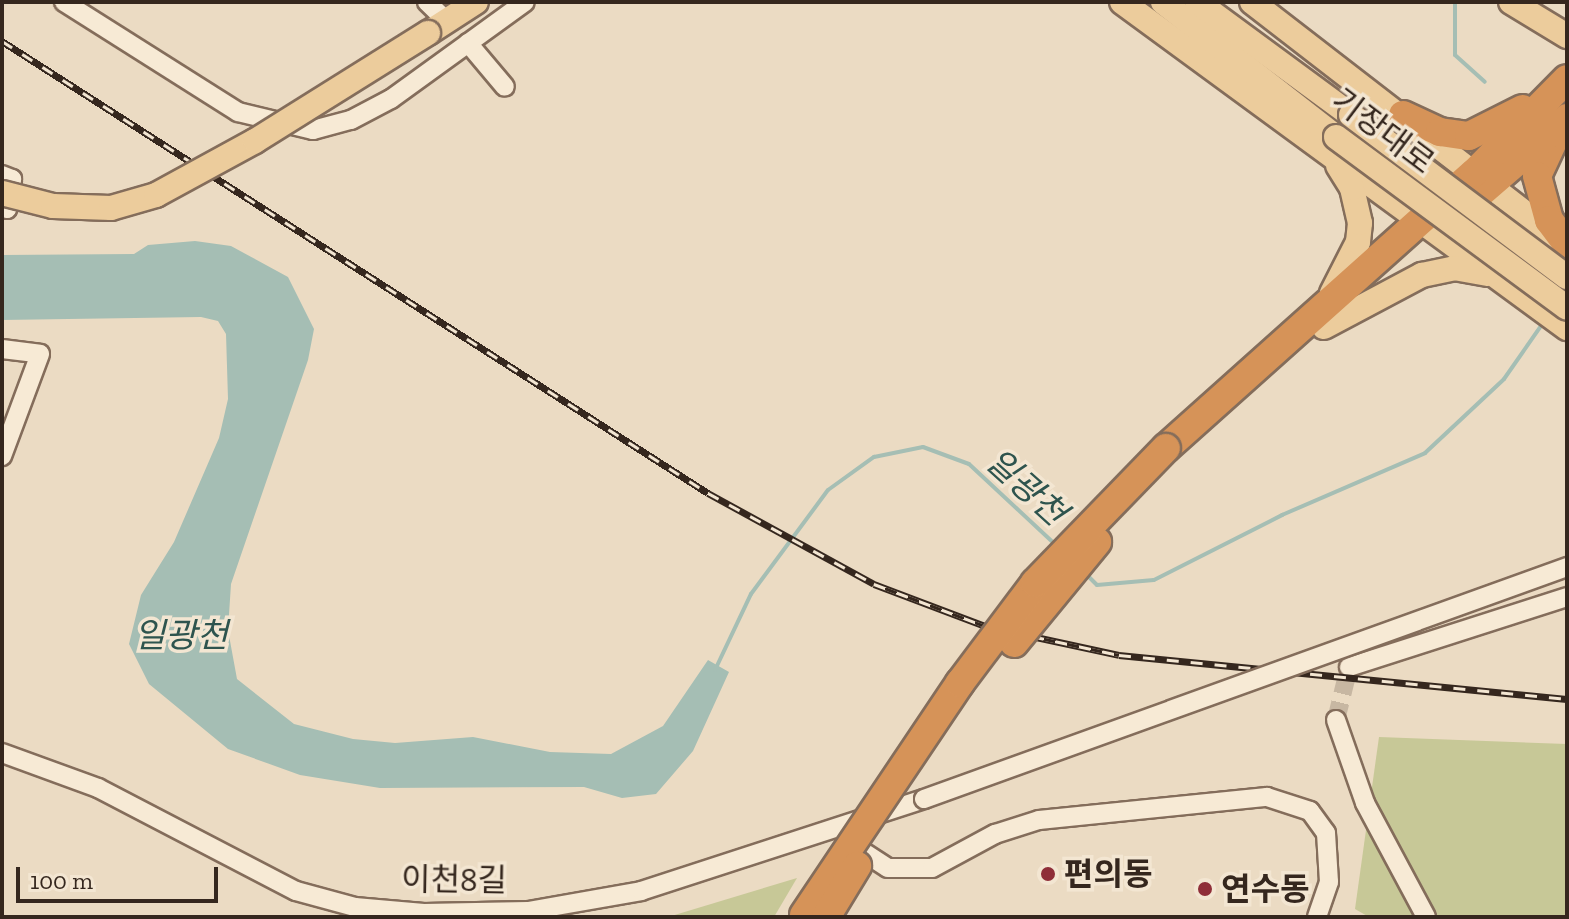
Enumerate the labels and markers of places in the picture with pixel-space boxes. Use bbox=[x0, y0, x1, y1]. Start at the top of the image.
place label: 편의동 bbox=[1064, 855, 1152, 893]
marker: 편의동 bbox=[1039, 865, 1057, 883]
place label: 연수동 bbox=[1221, 870, 1309, 908]
marker: 연수동 bbox=[1196, 880, 1214, 898]

